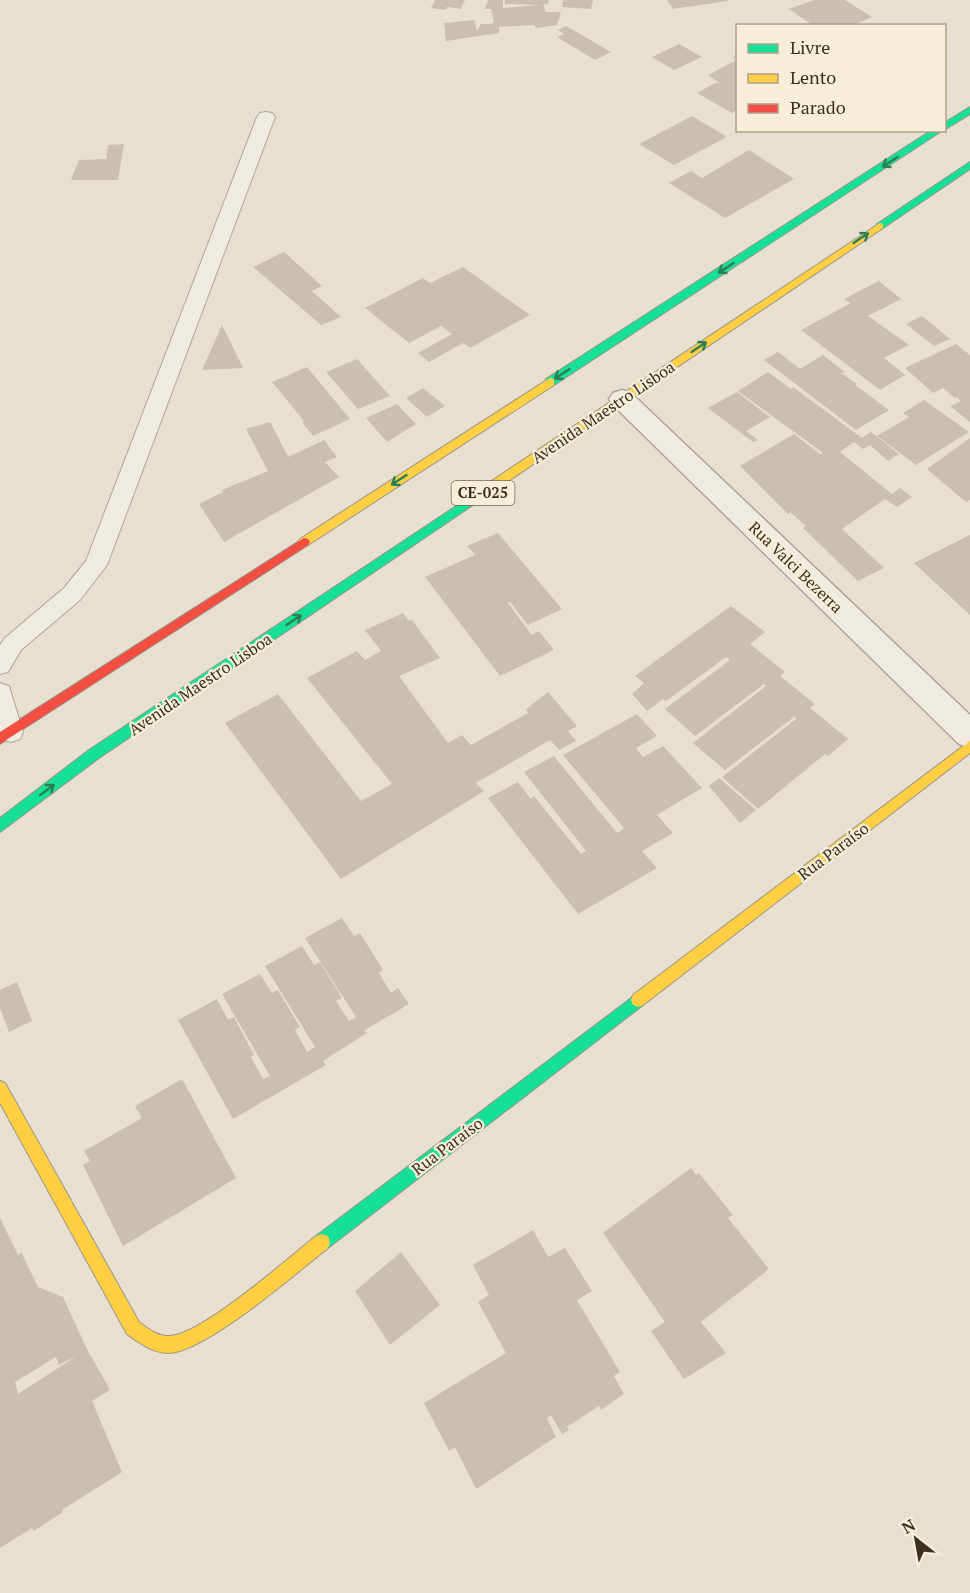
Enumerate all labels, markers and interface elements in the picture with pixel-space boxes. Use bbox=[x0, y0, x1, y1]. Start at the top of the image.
legend bbox=[736, 24, 946, 132]
text: Livre bbox=[790, 35, 830, 59]
text: Lento bbox=[790, 65, 836, 89]
text: Parado bbox=[790, 95, 846, 119]
one-way arrow bbox=[882, 157, 899, 169]
one-way arrow bbox=[852, 232, 869, 244]
one-way arrow bbox=[718, 263, 735, 275]
one-way arrow bbox=[691, 341, 707, 353]
street label: Avenida Maestro Lisboa bbox=[527, 356, 679, 468]
one-way arrow bbox=[554, 368, 571, 381]
one-way arrow bbox=[391, 475, 408, 487]
road number: CE-025 bbox=[452, 481, 514, 505]
street label: Rua Valci Bezerra bbox=[744, 516, 848, 618]
one-way arrow bbox=[285, 614, 301, 626]
street label: Avenida Maestro Lisboa bbox=[124, 628, 276, 740]
one-way arrow bbox=[38, 784, 54, 797]
street label: Rua Paraíso bbox=[793, 817, 873, 885]
street label: Rua Paraíso bbox=[407, 1112, 487, 1180]
north arrow bbox=[886, 1509, 946, 1569]
text: N bbox=[897, 1514, 919, 1539]

